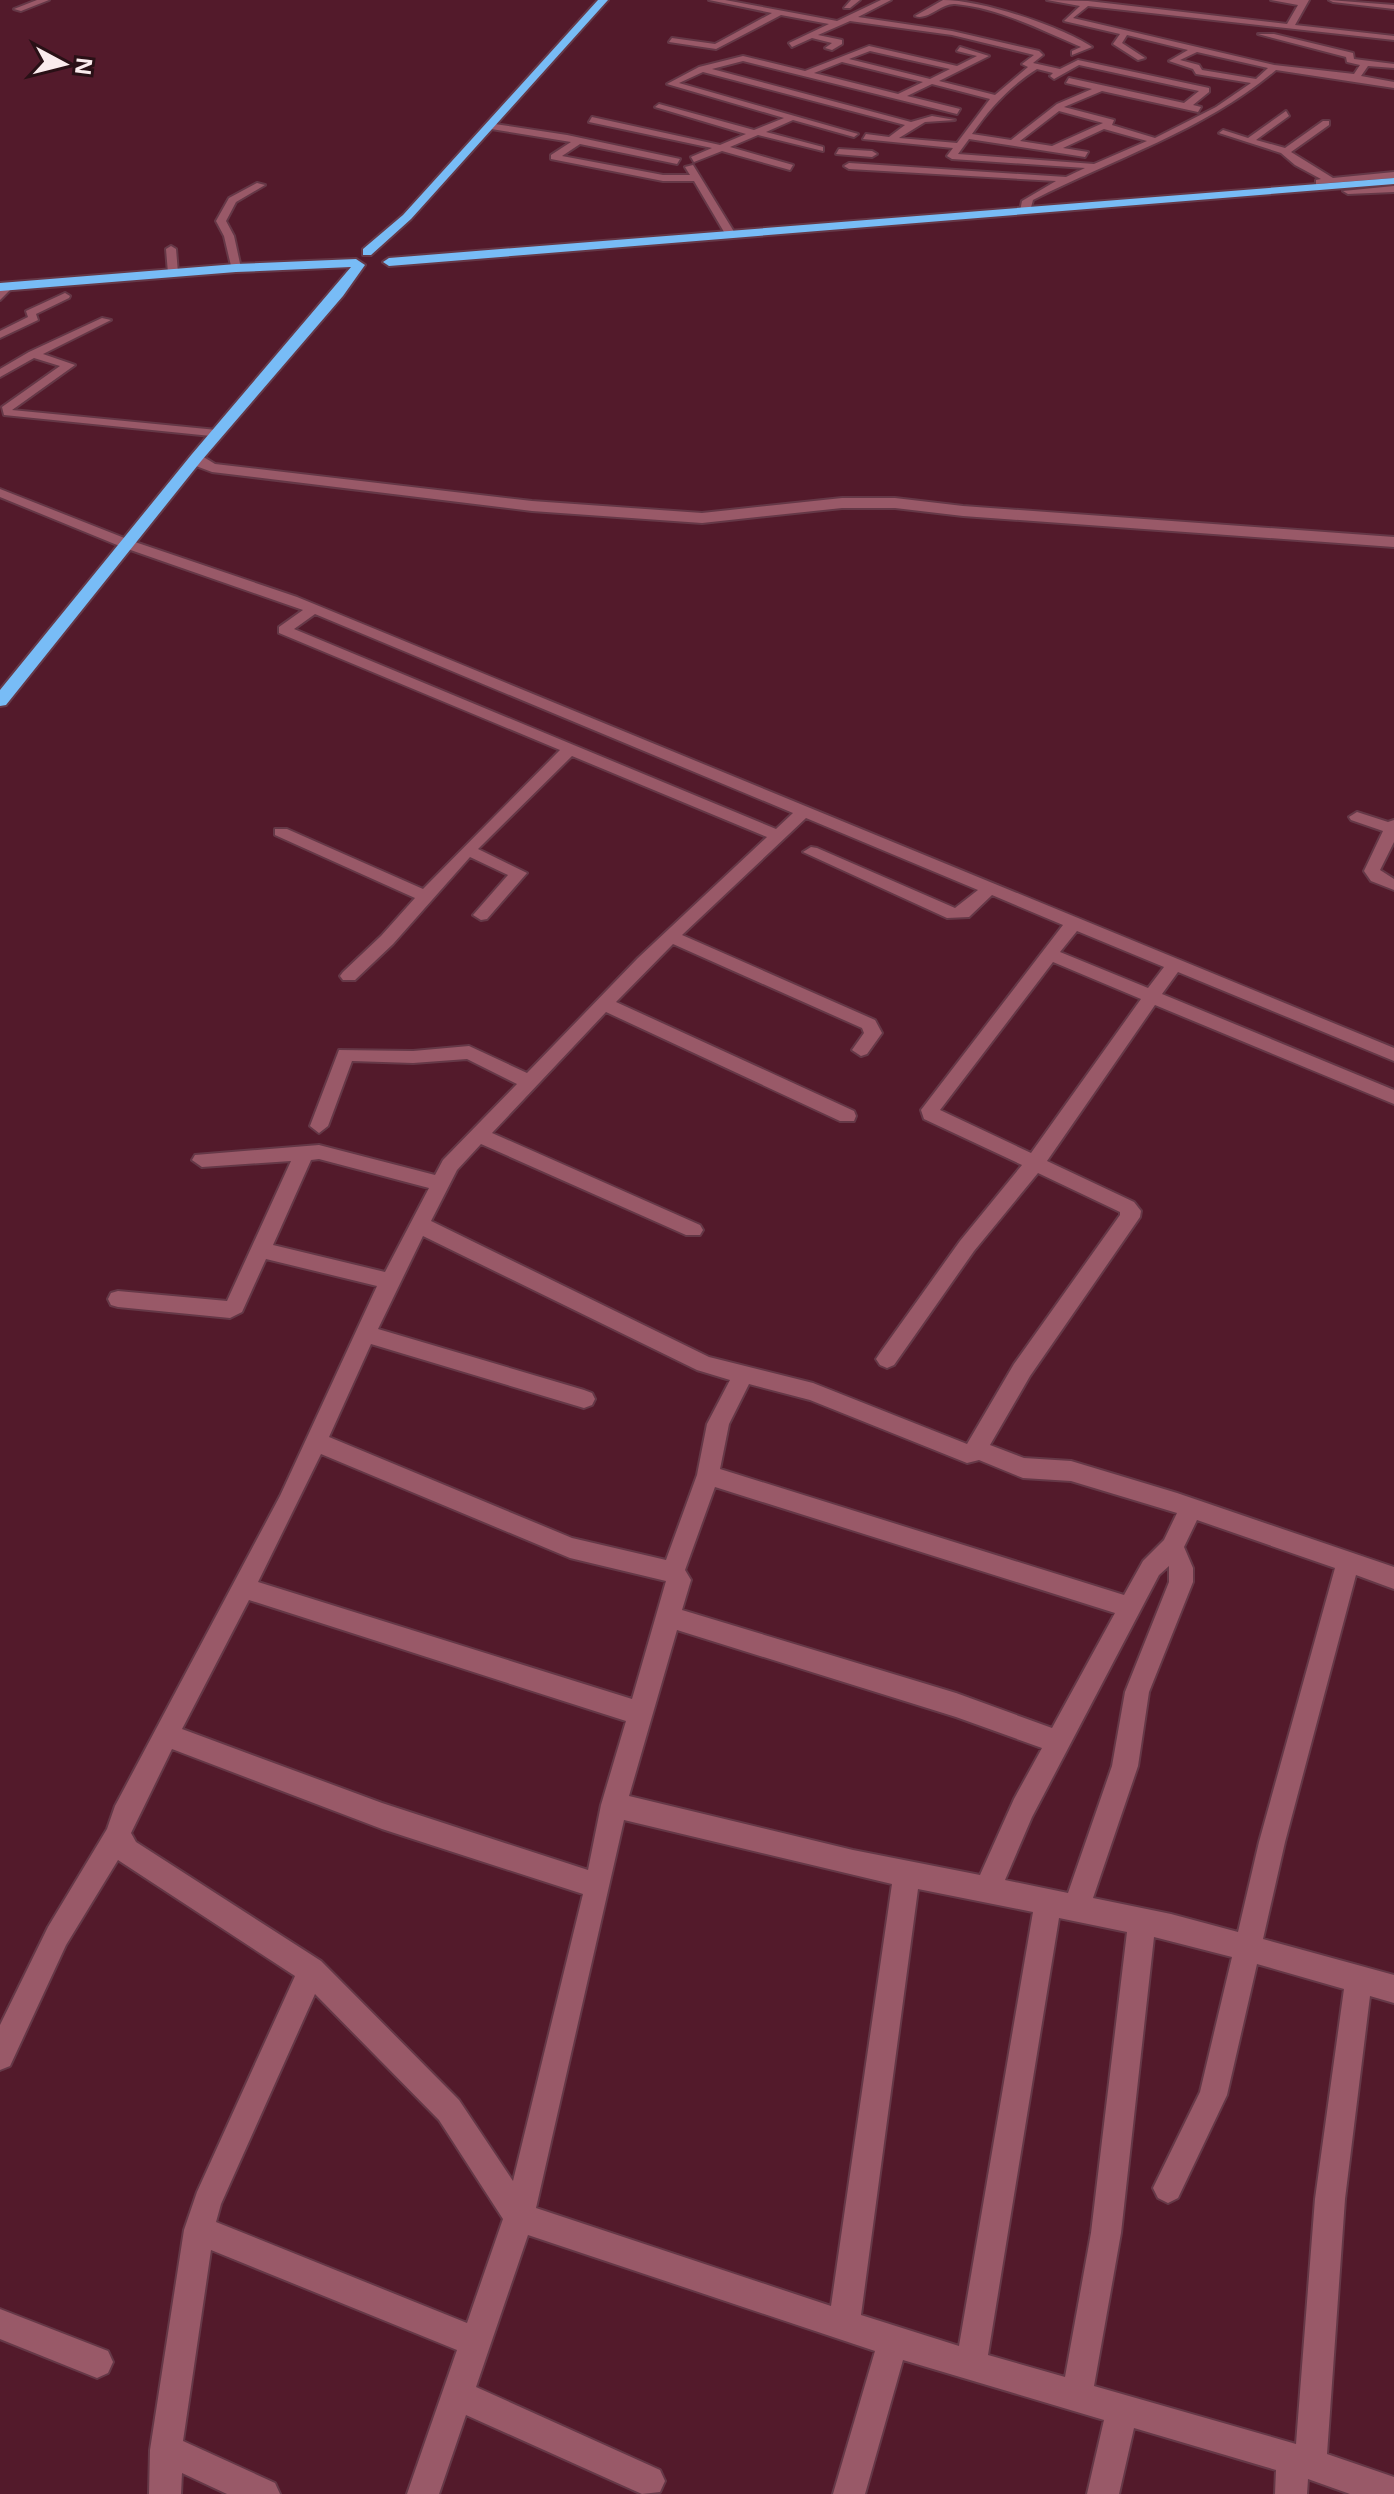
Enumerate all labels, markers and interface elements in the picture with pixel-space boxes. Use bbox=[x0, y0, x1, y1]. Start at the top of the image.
north arrow bbox=[24, 24, 104, 104]
text: N bbox=[69, 56, 101, 77]

